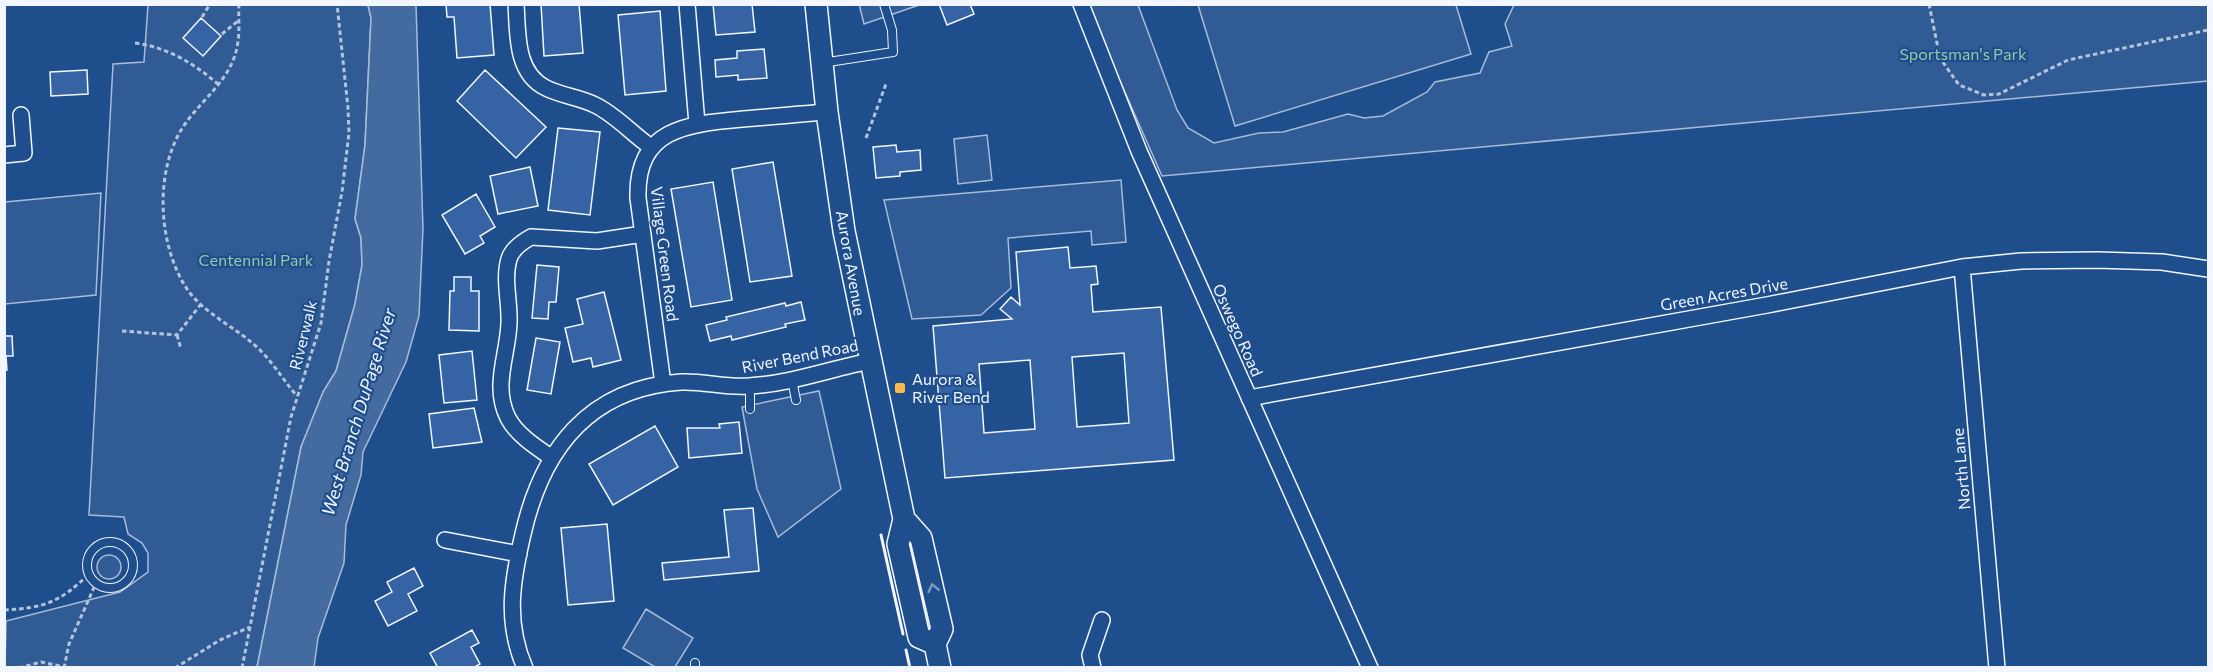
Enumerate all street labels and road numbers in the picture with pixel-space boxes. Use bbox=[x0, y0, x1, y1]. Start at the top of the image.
street label: Village Green Road bbox=[648, 185, 683, 323]
street label: Aurora Avenue bbox=[833, 209, 870, 317]
street label: Green Acres Drive bbox=[1659, 273, 1789, 314]
street label: Oswego Road bbox=[1210, 280, 1267, 379]
street label: Riverwalk bbox=[285, 298, 320, 372]
street label: River Bend Road bbox=[740, 335, 860, 376]
street label: North Lane bbox=[1947, 427, 1974, 511]

